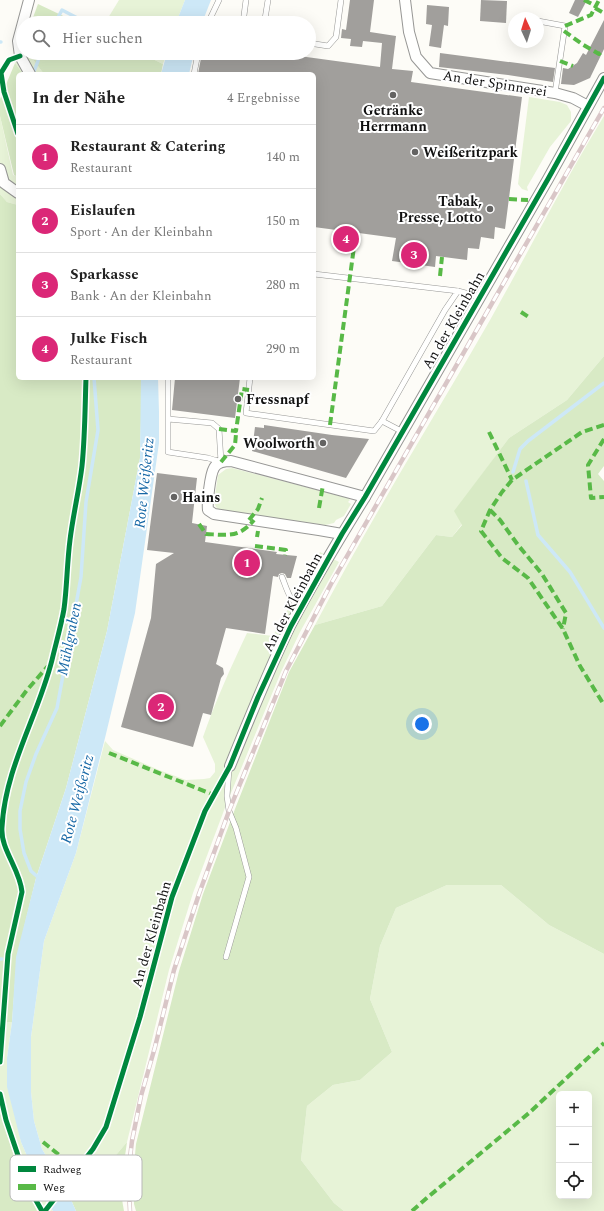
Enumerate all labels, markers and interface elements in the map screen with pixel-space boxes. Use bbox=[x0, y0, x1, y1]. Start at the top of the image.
north arrow bbox=[508, 12, 544, 48]
search box bbox=[16, 16, 316, 60]
icon: search bbox=[30, 27, 52, 49]
text: Hier suchen bbox=[62, 27, 143, 50]
street label: An der Spinnerei bbox=[441, 65, 549, 102]
text: In der Nähe bbox=[32, 85, 125, 111]
text: 4 Ergebnisse bbox=[227, 88, 300, 108]
marker: Getränke Herrmann bbox=[388, 90, 398, 100]
place label: Getränke Herrmann bbox=[359, 100, 427, 137]
text: Restaurant & Catering bbox=[70, 135, 226, 158]
place label: Weißeritzpark bbox=[423, 142, 519, 163]
text: 1 bbox=[41, 147, 49, 167]
text: 140 m bbox=[266, 147, 300, 167]
marker: Weißeritzpark bbox=[410, 147, 420, 157]
text: Restaurant bbox=[70, 158, 132, 178]
place label: Tabak, Presse, Lotto bbox=[398, 191, 482, 228]
text: Eislaufen bbox=[70, 199, 135, 222]
marker: Tabak, Presse, Lotto bbox=[485, 204, 495, 214]
text: 2 bbox=[41, 211, 49, 231]
text: 150 m bbox=[266, 211, 300, 231]
text: Sport · An der Kleinbahn bbox=[70, 222, 213, 242]
pin: 4 bbox=[333, 224, 359, 254]
pin: 3 bbox=[401, 240, 427, 270]
text: Sparkasse bbox=[70, 263, 139, 286]
street label: An der Kleinbahn bbox=[417, 267, 490, 373]
text: 3 bbox=[41, 275, 49, 295]
text: 280 m bbox=[266, 275, 300, 295]
text: Bank · An der Kleinbahn bbox=[70, 286, 212, 306]
text: Julke Fisch bbox=[70, 327, 147, 350]
text: 4 bbox=[41, 339, 49, 359]
text: 290 m bbox=[266, 339, 300, 359]
text: Restaurant bbox=[70, 350, 132, 370]
place label: Fressnapf bbox=[246, 389, 310, 410]
marker: Fressnapf bbox=[233, 394, 243, 404]
place label: Woolworth bbox=[243, 433, 315, 454]
water label: Rote Weißeritz bbox=[128, 437, 161, 530]
marker: Woolworth bbox=[318, 438, 328, 448]
place label: Hains bbox=[182, 487, 220, 508]
marker: Hains bbox=[169, 492, 179, 502]
pin: 1 bbox=[234, 548, 260, 578]
street label: An der Kleinbahn bbox=[257, 549, 328, 656]
water label: Mühlgraben bbox=[51, 601, 88, 678]
pin: 2 bbox=[148, 692, 174, 722]
your location bbox=[412, 714, 432, 734]
water label: Rote Weißeritz bbox=[55, 752, 100, 846]
street label: An der Kleinbahn bbox=[126, 878, 177, 990]
map controls bbox=[556, 1091, 592, 1199]
button: + bbox=[556, 1091, 592, 1127]
button: − bbox=[556, 1127, 592, 1163]
legend bbox=[10, 1155, 142, 1201]
text: Radweg bbox=[43, 1161, 82, 1178]
button: locate bbox=[556, 1163, 592, 1199]
text: Weg bbox=[43, 1179, 65, 1196]

